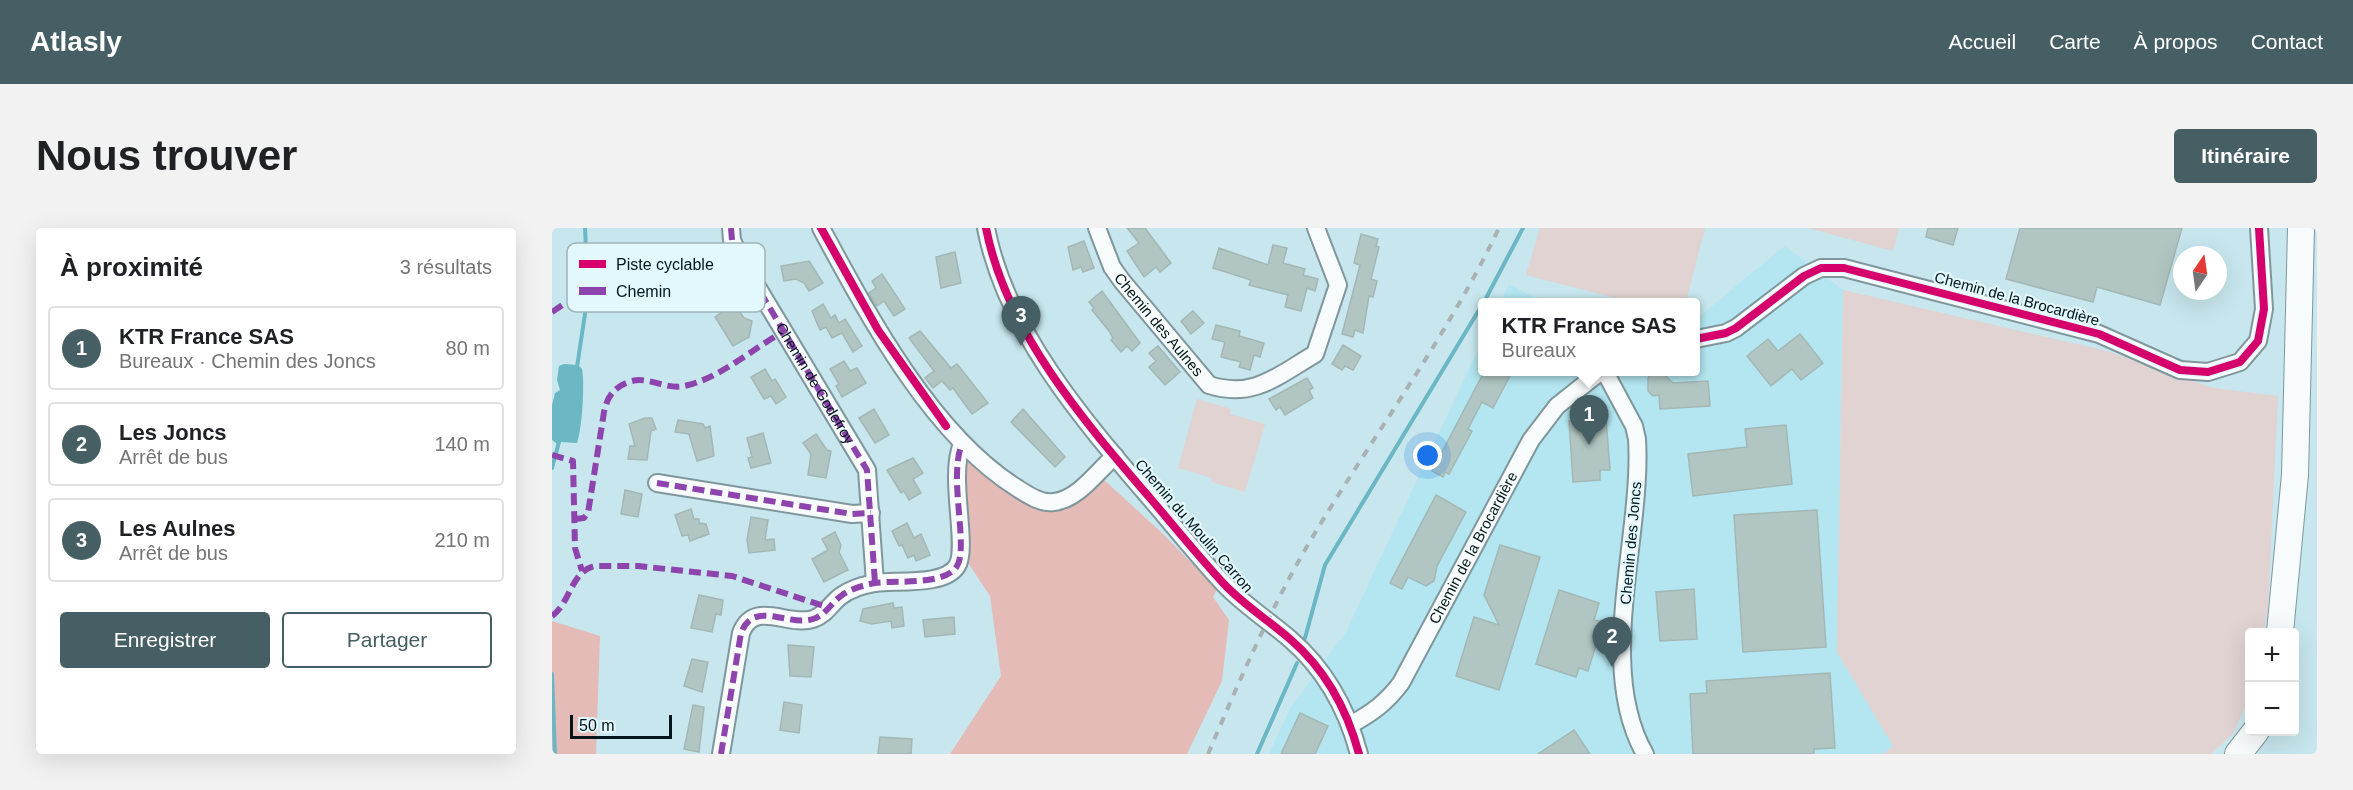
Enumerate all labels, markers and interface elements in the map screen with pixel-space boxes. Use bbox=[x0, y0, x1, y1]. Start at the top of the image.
text: Atlasly bbox=[30, 26, 122, 57]
text: Accueil bbox=[1949, 30, 2016, 53]
text: Carte bbox=[2049, 30, 2101, 53]
text: À propos bbox=[2134, 30, 2218, 53]
text: Contact bbox=[2251, 30, 2323, 53]
button: Itinéraire bbox=[2174, 129, 2317, 183]
text: Nous trouver bbox=[36, 132, 297, 179]
legend bbox=[567, 243, 765, 312]
north arrow bbox=[2173, 246, 2227, 300]
text: À proximité bbox=[60, 252, 203, 282]
text: 3 résultats bbox=[400, 256, 492, 278]
text: Piste cyclable bbox=[616, 256, 714, 273]
street label: Chemin de la Brocardière bbox=[1933, 268, 2101, 329]
street label: Chemin des Aulnes bbox=[1111, 270, 1207, 379]
text: Chemin bbox=[616, 283, 671, 300]
pin: 3 bbox=[1002, 296, 1040, 346]
popup bbox=[1478, 298, 1700, 376]
text: KTR France SAS bbox=[1502, 313, 1676, 338]
street label: Chemin de Godefroy bbox=[773, 320, 859, 447]
text: KTR France SAS bbox=[119, 324, 294, 349]
text: 1 bbox=[76, 337, 87, 359]
text: 80 m bbox=[446, 337, 490, 359]
text: Bureaux bbox=[1502, 339, 1576, 361]
text: Bureaux · Chemin des Joncs bbox=[119, 350, 376, 372]
pin: 1 bbox=[1570, 396, 1608, 445]
text: Les Joncs bbox=[119, 420, 227, 445]
text: 2 bbox=[76, 433, 87, 455]
text: 140 m bbox=[434, 433, 490, 455]
your location bbox=[1413, 441, 1442, 470]
text: Arrêt de bus bbox=[119, 446, 228, 468]
street label: Chemin du Moulin Carron bbox=[1132, 456, 1257, 596]
street label: Chemin de la Brocardière bbox=[1425, 469, 1521, 627]
street label: Chemin des Joncs bbox=[1617, 481, 1644, 605]
text: Les Aulnes bbox=[119, 516, 236, 541]
text: 3 bbox=[76, 529, 87, 551]
text: 210 m bbox=[434, 529, 490, 551]
text: Arrêt de bus bbox=[119, 542, 228, 564]
button: Enregistrer bbox=[60, 612, 270, 668]
button: Partager bbox=[282, 612, 492, 668]
pin: 2 bbox=[1592, 618, 1632, 667]
map controls bbox=[2245, 628, 2299, 736]
button: + bbox=[2245, 628, 2299, 682]
button: − bbox=[2245, 682, 2299, 736]
scale bar bbox=[570, 712, 672, 739]
text: 50 m bbox=[579, 717, 615, 734]

